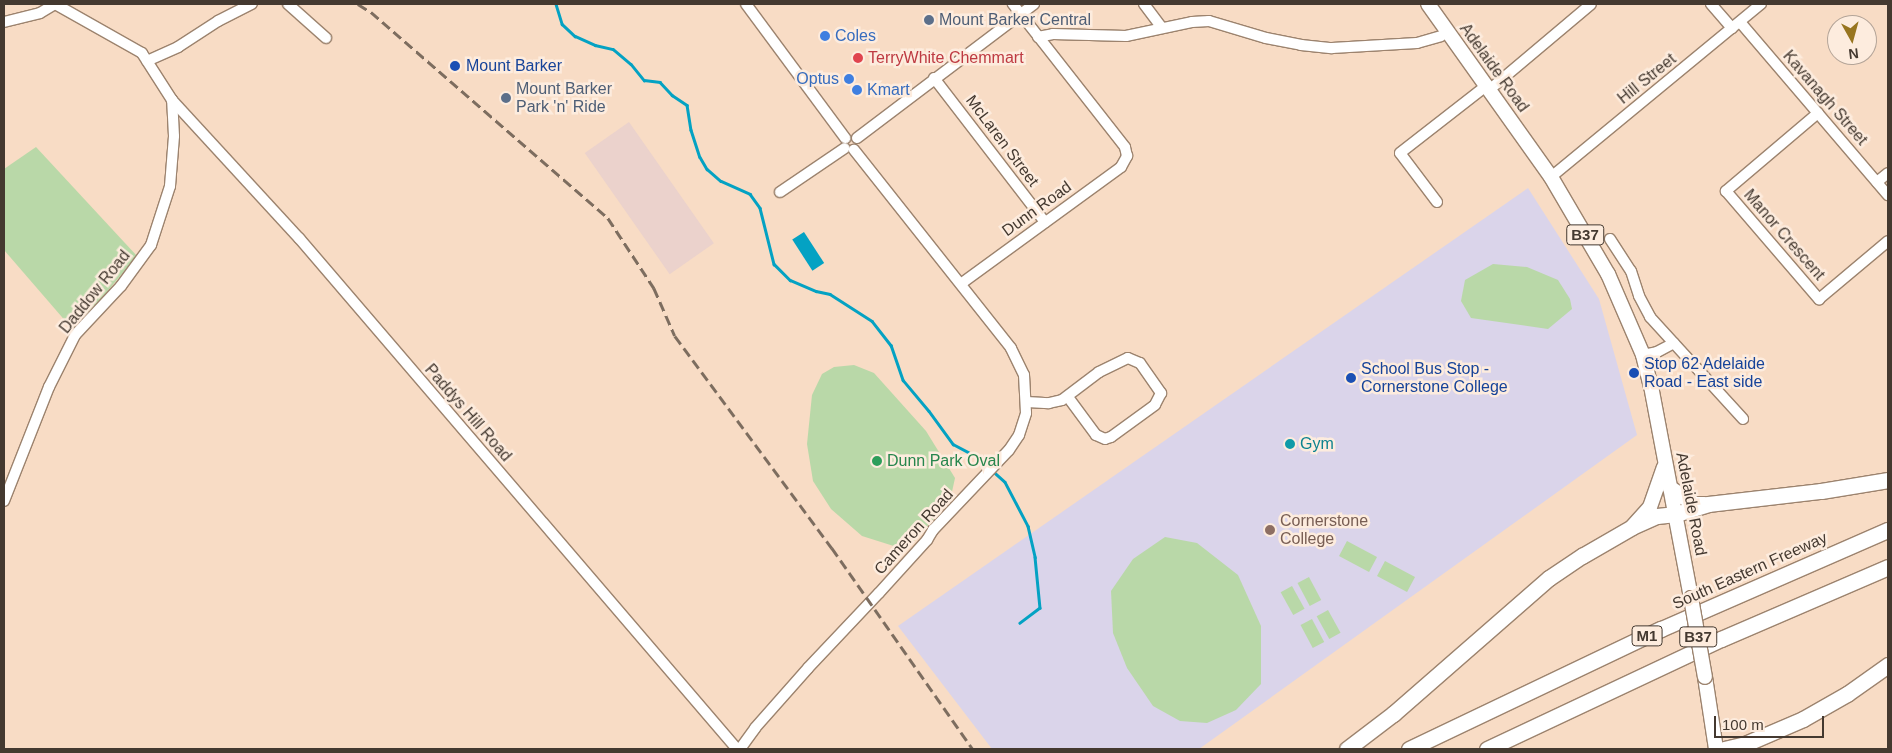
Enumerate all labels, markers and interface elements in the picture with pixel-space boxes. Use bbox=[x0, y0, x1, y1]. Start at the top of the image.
place label: Mount Barker Central bbox=[939, 10, 1091, 30]
marker: Mount Barker Central bbox=[923, 14, 935, 26]
north arrow bbox=[1827, 15, 1877, 65]
street label: Adelaide Road bbox=[1455, 20, 1533, 116]
place label: Coles bbox=[835, 26, 876, 46]
marker: Coles bbox=[819, 30, 831, 42]
text: N bbox=[1848, 45, 1860, 62]
street label: Kavanagh Street bbox=[1779, 47, 1871, 149]
place label: TerryWhite Chemmart bbox=[868, 48, 1024, 68]
street label: Hill Street bbox=[1614, 50, 1680, 108]
marker: TerryWhite Chemmart bbox=[852, 52, 864, 64]
place label: Mount Barker bbox=[466, 56, 562, 76]
marker: Mount Barker bbox=[448, 59, 462, 73]
place label: Optus bbox=[796, 69, 839, 89]
marker: Optus bbox=[843, 73, 855, 85]
place label: Mount Barker Park 'n' Ride bbox=[516, 79, 612, 117]
place label: Kmart bbox=[867, 80, 910, 100]
marker: Kmart bbox=[851, 84, 863, 96]
marker: Mount Barker Park 'n' Ride bbox=[500, 92, 512, 104]
street label: McLaren Street bbox=[961, 92, 1043, 190]
street label: Dunn Road bbox=[999, 177, 1075, 241]
street label: Manor Crescent bbox=[1739, 186, 1829, 284]
road number: B37 bbox=[1565, 222, 1605, 248]
street label: Daddow Road bbox=[56, 247, 134, 337]
place label: Stop 62 Adelaide Road - East side bbox=[1644, 354, 1766, 392]
place label: School Bus Stop - Cornerstone College bbox=[1361, 359, 1508, 397]
street label: Paddys Hill Road bbox=[420, 360, 516, 466]
marker: Stop 62 Adelaide Road - East side bbox=[1628, 367, 1640, 379]
marker: School Bus Stop - Cornerstone College bbox=[1345, 372, 1357, 384]
place label: Gym bbox=[1300, 434, 1334, 454]
marker: Gym bbox=[1284, 438, 1296, 450]
place label: Dunn Park Oval bbox=[887, 451, 1000, 471]
street label: Adelaide Road bbox=[1672, 451, 1710, 557]
marker: Dunn Park Oval bbox=[871, 455, 883, 467]
street label: Cameron Road bbox=[871, 485, 957, 579]
place label: Cornerstone College bbox=[1280, 511, 1368, 549]
marker: Cornerstone College bbox=[1264, 524, 1276, 536]
street label: South Eastern Freeway bbox=[1670, 528, 1830, 614]
road number: M1 bbox=[1631, 624, 1663, 648]
road number: B37 bbox=[1678, 624, 1718, 650]
scale bar bbox=[1717, 706, 1827, 738]
text: 100 m bbox=[1722, 716, 1764, 733]

